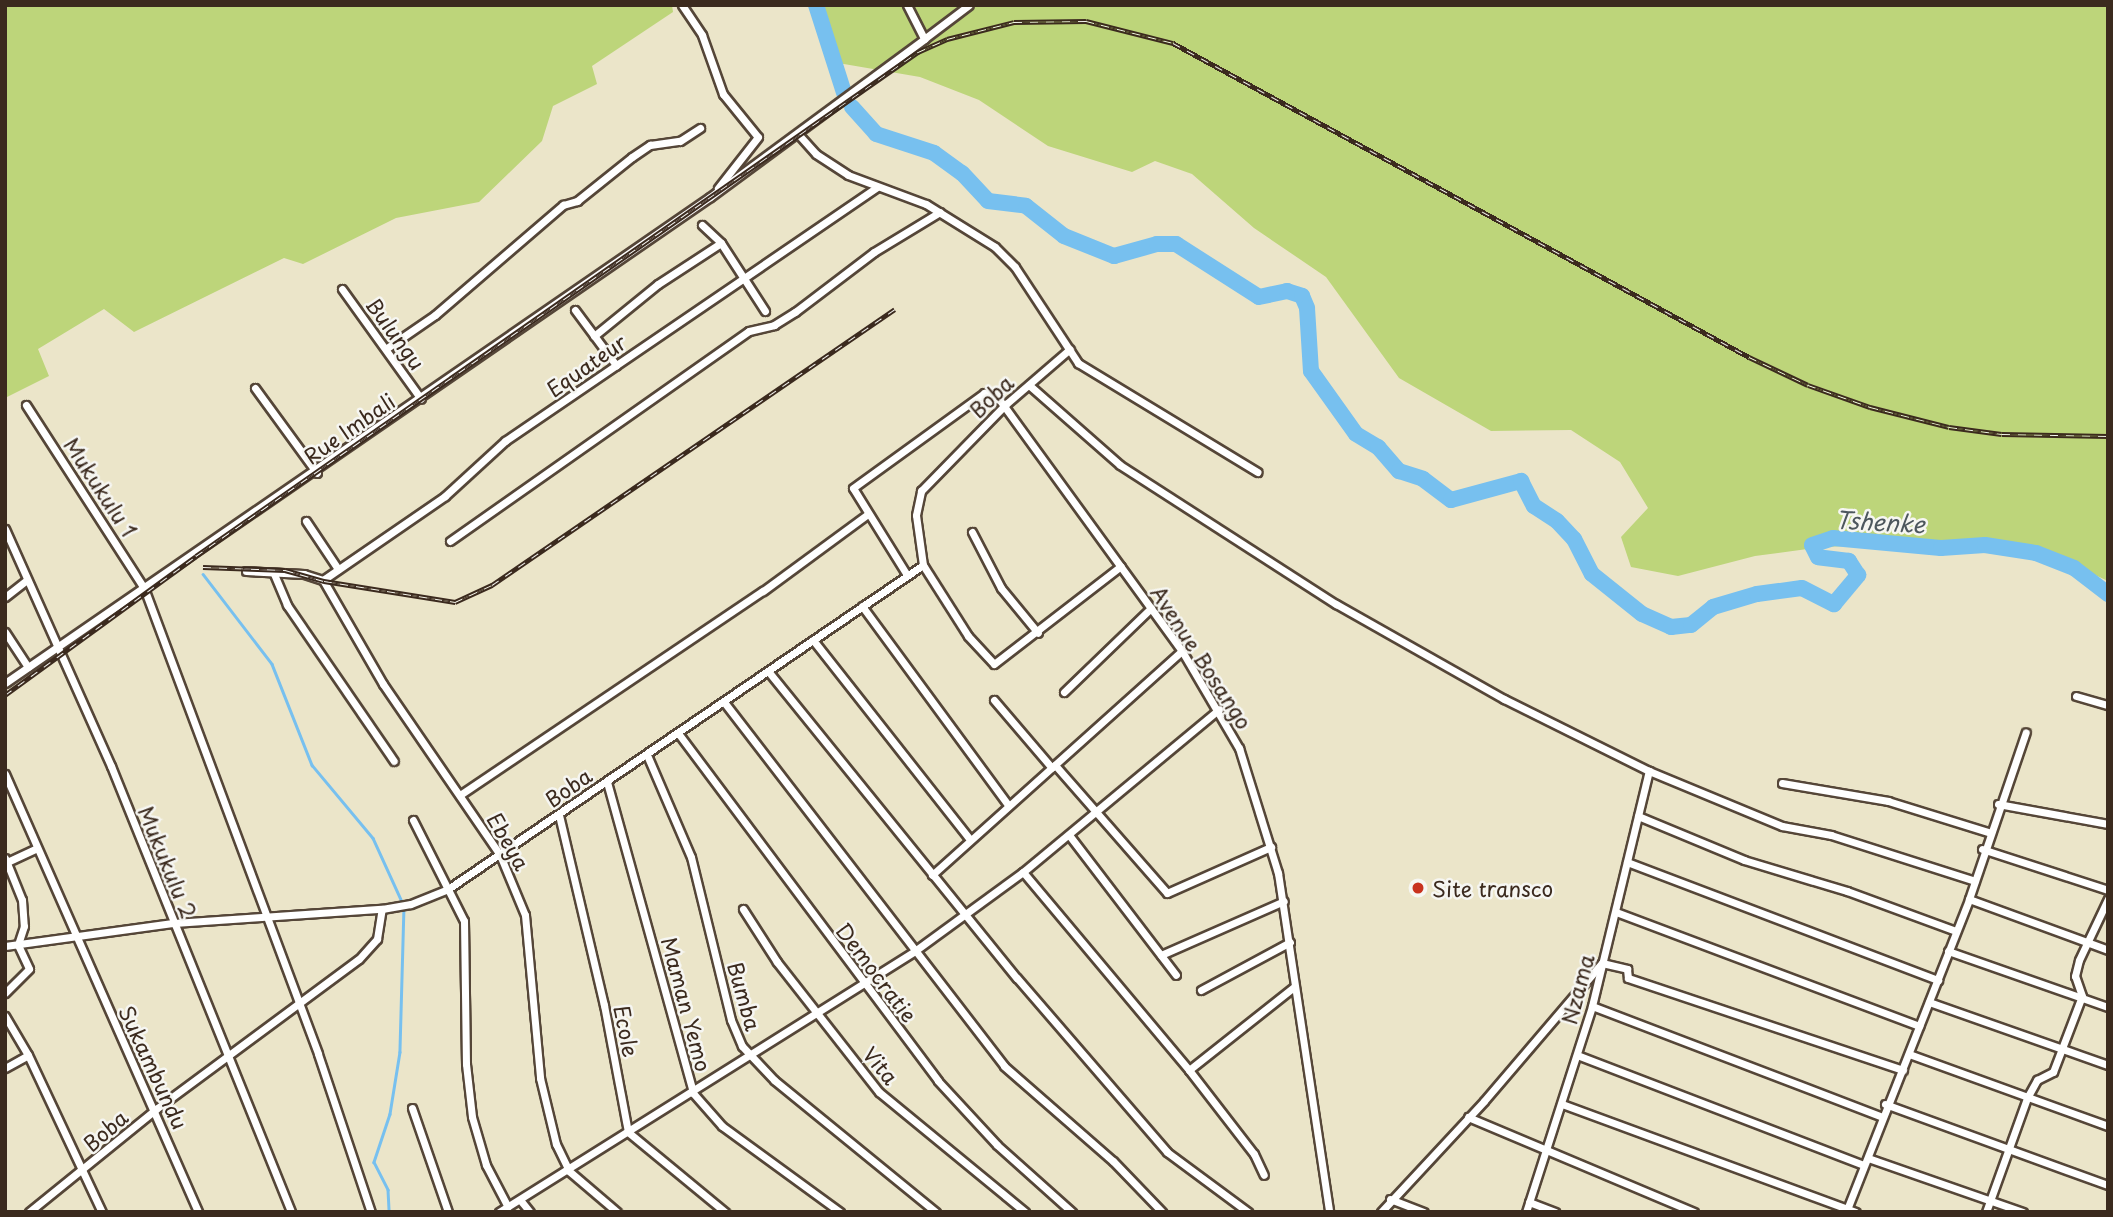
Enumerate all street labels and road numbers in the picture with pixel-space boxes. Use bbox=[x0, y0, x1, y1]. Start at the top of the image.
street label: Bulungu bbox=[361, 292, 431, 374]
street label: Equateur bbox=[541, 329, 631, 401]
street label: Boba bbox=[964, 370, 1018, 422]
street label: Rue Imbali bbox=[298, 387, 400, 469]
street label: Mukukulu 1 bbox=[59, 432, 143, 542]
street label: Avenue Bosango bbox=[1146, 581, 1258, 733]
street label: Boba bbox=[540, 762, 596, 812]
street label: Mukukulu 2 bbox=[134, 802, 202, 922]
street label: Ebeya bbox=[483, 808, 535, 874]
street label: Democratie bbox=[831, 917, 923, 1027]
street label: Maman Yemo bbox=[657, 934, 717, 1074]
street label: Nzama bbox=[1556, 951, 1598, 1027]
street label: Bumba bbox=[723, 959, 767, 1033]
street label: Sukambundu bbox=[114, 1001, 194, 1133]
street label: Ecole bbox=[610, 1003, 644, 1059]
street label: Vita bbox=[858, 1041, 904, 1089]
street label: Boba bbox=[78, 1104, 132, 1156]

